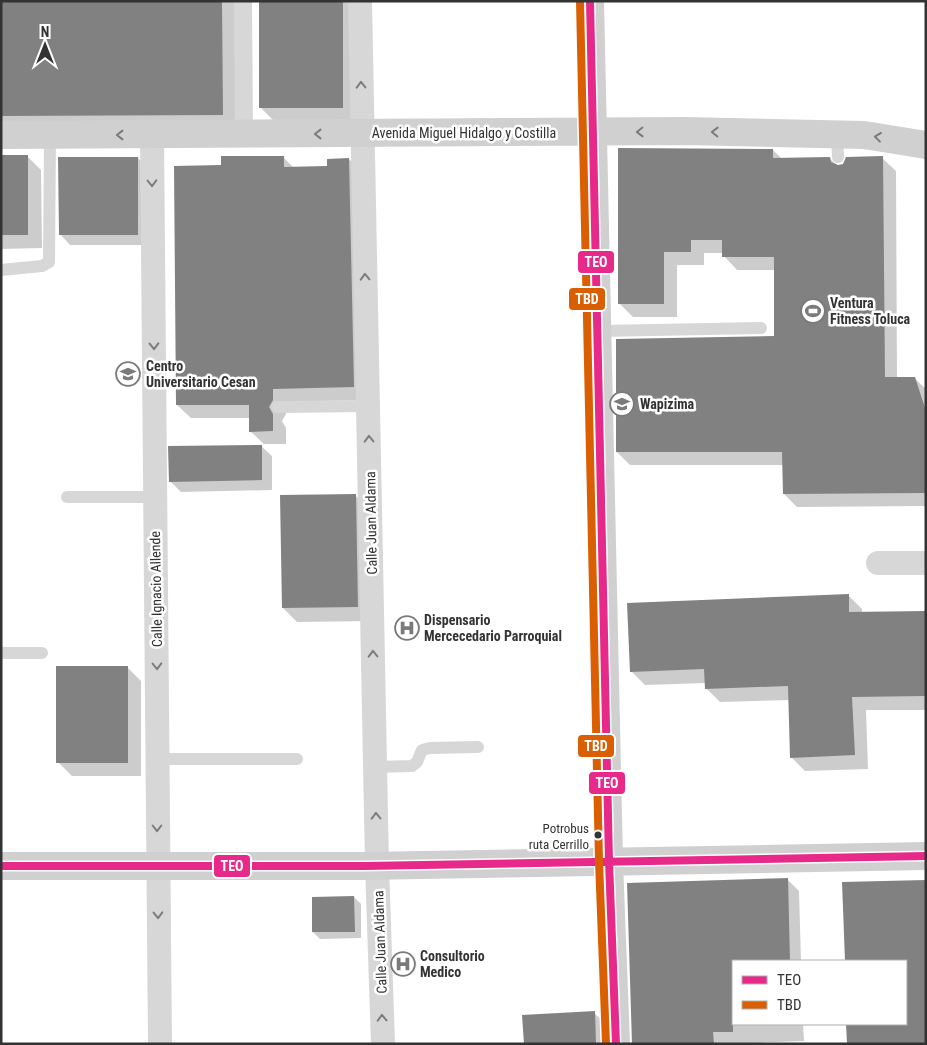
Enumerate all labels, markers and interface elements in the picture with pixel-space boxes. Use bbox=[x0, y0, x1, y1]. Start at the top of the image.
north arrow bbox=[20, 20, 70, 70]
text: N bbox=[41, 24, 49, 40]
one-way arrow bbox=[356, 80, 366, 88]
street label: Avenida Miguel Hidalgo y Costilla bbox=[372, 125, 556, 141]
one-way arrow bbox=[635, 126, 643, 137]
one-way arrow bbox=[711, 126, 719, 137]
one-way arrow bbox=[314, 129, 322, 139]
one-way arrow bbox=[116, 130, 124, 140]
one-way arrow bbox=[873, 132, 881, 143]
one-way arrow bbox=[147, 180, 157, 188]
line badge: TEO bbox=[577, 250, 615, 274]
text: TEO bbox=[585, 254, 607, 270]
one-way arrow bbox=[360, 272, 371, 280]
line badge: TBD bbox=[568, 287, 606, 311]
text: TBD bbox=[575, 291, 599, 307]
place label: Ventura Fitness Toluca bbox=[830, 295, 911, 327]
sports icon: Ventura Fitness Toluca bbox=[800, 298, 826, 324]
one-way arrow bbox=[148, 342, 159, 350]
place label: Centro Universitario Cesan bbox=[146, 358, 256, 390]
school or university icon: Centro Universitario Cesan bbox=[115, 361, 141, 387]
school or university icon: Wapizima bbox=[609, 391, 635, 417]
place label: Wapizima bbox=[640, 396, 695, 412]
one-way arrow bbox=[364, 435, 375, 443]
street label: Calle Juan Aldama bbox=[362, 471, 380, 575]
street label: Calle Ignacio Allende bbox=[147, 530, 165, 647]
place label: Dispensario Mercecedario Parroquial bbox=[424, 612, 562, 644]
hospital icon: Dispensario Mercecedario Parroquial bbox=[394, 615, 420, 641]
one-way arrow bbox=[368, 650, 379, 658]
one-way arrow bbox=[152, 662, 162, 670]
line badge: TBD bbox=[577, 734, 615, 758]
text: TBD bbox=[584, 738, 608, 754]
line badge: TEO bbox=[588, 771, 626, 795]
text: TEO bbox=[596, 775, 618, 791]
one-way arrow bbox=[371, 812, 382, 820]
place label: Potrobus ruta Cerrillo bbox=[529, 821, 589, 852]
one-way arrow bbox=[152, 825, 162, 833]
marker: Potrobus ruta Cerrillo bbox=[593, 830, 603, 840]
line badge: TEO bbox=[213, 854, 251, 878]
text: TEO bbox=[221, 858, 243, 874]
street label: Calle Juan Aldama bbox=[370, 890, 390, 994]
one-way arrow bbox=[153, 911, 163, 919]
place label: Consultorio Medico bbox=[420, 948, 485, 980]
hospital icon: Consultorio Medico bbox=[390, 951, 416, 977]
legend bbox=[732, 960, 907, 1025]
text: TEO bbox=[777, 971, 801, 989]
text: TBD bbox=[777, 996, 802, 1014]
one-way arrow bbox=[377, 1014, 387, 1022]

